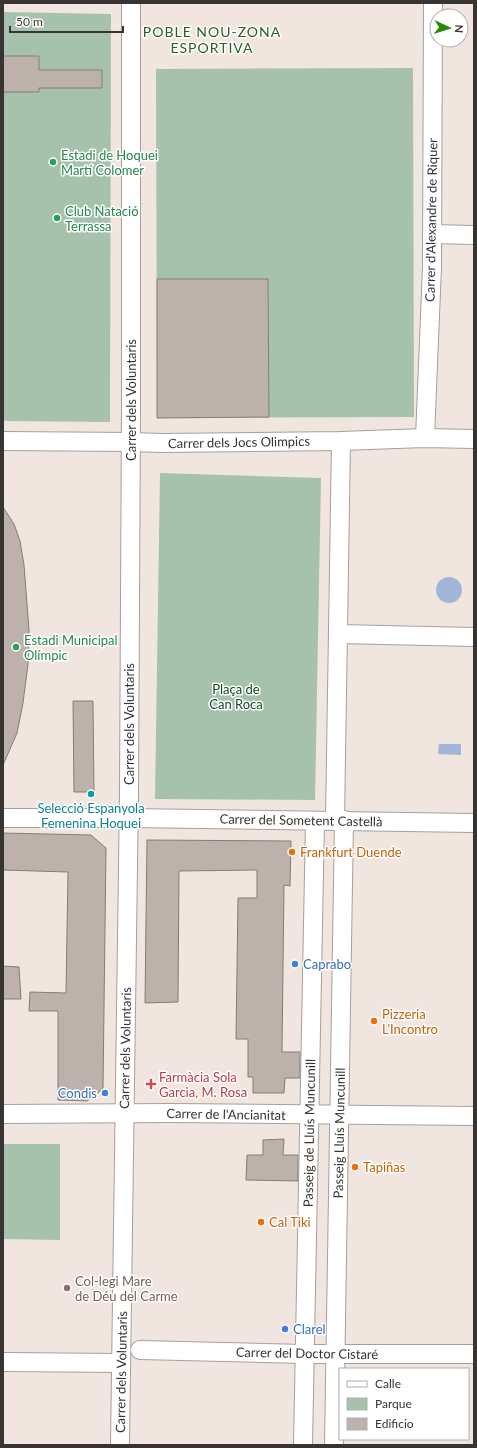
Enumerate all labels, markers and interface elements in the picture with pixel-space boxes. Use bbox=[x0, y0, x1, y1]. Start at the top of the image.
scale bar bbox=[10, 8, 123, 34]
north arrow bbox=[429, 8, 469, 48]
text: 50 m bbox=[16, 14, 43, 29]
district label: POBLE NOU-ZONA ESPORTIVA bbox=[143, 23, 281, 56]
text: N bbox=[453, 24, 466, 33]
street label: Carrer d'Alexandre de Riquer bbox=[422, 138, 440, 302]
place label: Estadi de Hoquei Martí Colomer bbox=[61, 147, 158, 178]
marker: Estadi de Hoquei Martí Colomer bbox=[48, 157, 58, 167]
place label: Club Natació Terrassa bbox=[65, 203, 139, 234]
marker: Club Natació Terrassa bbox=[52, 213, 62, 223]
street label: Carrer dels Voluntaris bbox=[123, 339, 139, 461]
street label: Carrer dels Jocs Olimpics bbox=[168, 433, 310, 451]
place label: Estadi Municipal Olímpic bbox=[24, 632, 118, 663]
marker: Estadi Municipal Olímpic bbox=[11, 642, 21, 652]
street label: Carrer dels Voluntaris bbox=[121, 663, 137, 785]
park label: Plaça de Can Roca bbox=[209, 681, 263, 712]
marker: Selecció Espanyola Femenina Hoquei bbox=[86, 789, 96, 799]
place label: Selecció Espanyola Femenina Hoquei bbox=[37, 800, 145, 831]
street label: Carrer del Sometent Castellà bbox=[219, 811, 383, 829]
place label: Frankfurt Duende bbox=[300, 844, 402, 860]
marker: Frankfurt Duende bbox=[287, 847, 297, 857]
place label: Caprabo bbox=[303, 956, 351, 972]
marker: Caprabo bbox=[290, 959, 300, 969]
street label: Carrer dels Voluntaris bbox=[116, 987, 134, 1109]
place label: Pizzeria L'Incontro bbox=[382, 1006, 438, 1037]
marker: Pizzeria L'Incontro bbox=[369, 1016, 379, 1026]
street label: Passeig de Lluís Muncunill bbox=[300, 1059, 318, 1207]
street label: Passeig Lluís Muncunill bbox=[330, 1067, 348, 1199]
place label: Farmàcia Sola Garcia, M. Rosa bbox=[159, 1069, 247, 1100]
marker: Farmàcia Sola Garcia, M. Rosa bbox=[146, 1079, 156, 1089]
place label: Condis bbox=[58, 1085, 97, 1101]
marker: Condis bbox=[100, 1088, 110, 1098]
street label: Carrer de l'Ancianitat bbox=[166, 1105, 286, 1123]
place label: Tapiñas bbox=[363, 1159, 406, 1175]
marker: Tapiñas bbox=[350, 1162, 360, 1172]
place label: Cal Tiki bbox=[269, 1214, 311, 1230]
marker: Cal Tiki bbox=[256, 1217, 266, 1227]
place label: Col-legi Mare de Déu del Carme bbox=[75, 1273, 178, 1304]
marker: Col-legi Mare de Déu del Carme bbox=[62, 1283, 72, 1293]
street label: Carrer dels Voluntaris bbox=[112, 1311, 130, 1433]
place label: Clarel bbox=[293, 1321, 326, 1337]
marker: Clarel bbox=[280, 1324, 290, 1334]
street label: Carrer del Doctor Cistaré bbox=[236, 1344, 379, 1362]
legend bbox=[339, 1368, 469, 1440]
text: Calle bbox=[375, 1376, 401, 1391]
text: Parque bbox=[375, 1396, 412, 1411]
text: Edificio bbox=[375, 1416, 414, 1431]

